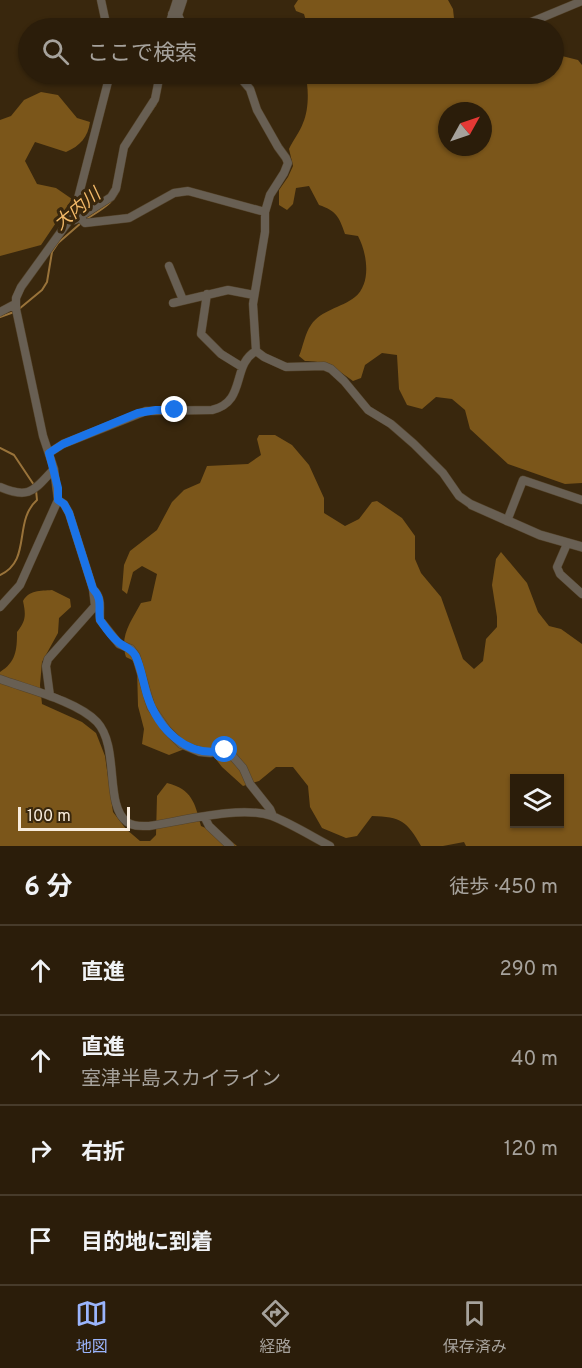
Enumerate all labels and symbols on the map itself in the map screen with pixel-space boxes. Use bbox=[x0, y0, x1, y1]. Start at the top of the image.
north arrow bbox=[438, 102, 492, 156]
water label: 大内川 bbox=[50, 183, 108, 236]
route end bbox=[161, 396, 187, 422]
route start bbox=[211, 736, 237, 762]
scale bar bbox=[18, 804, 130, 832]

